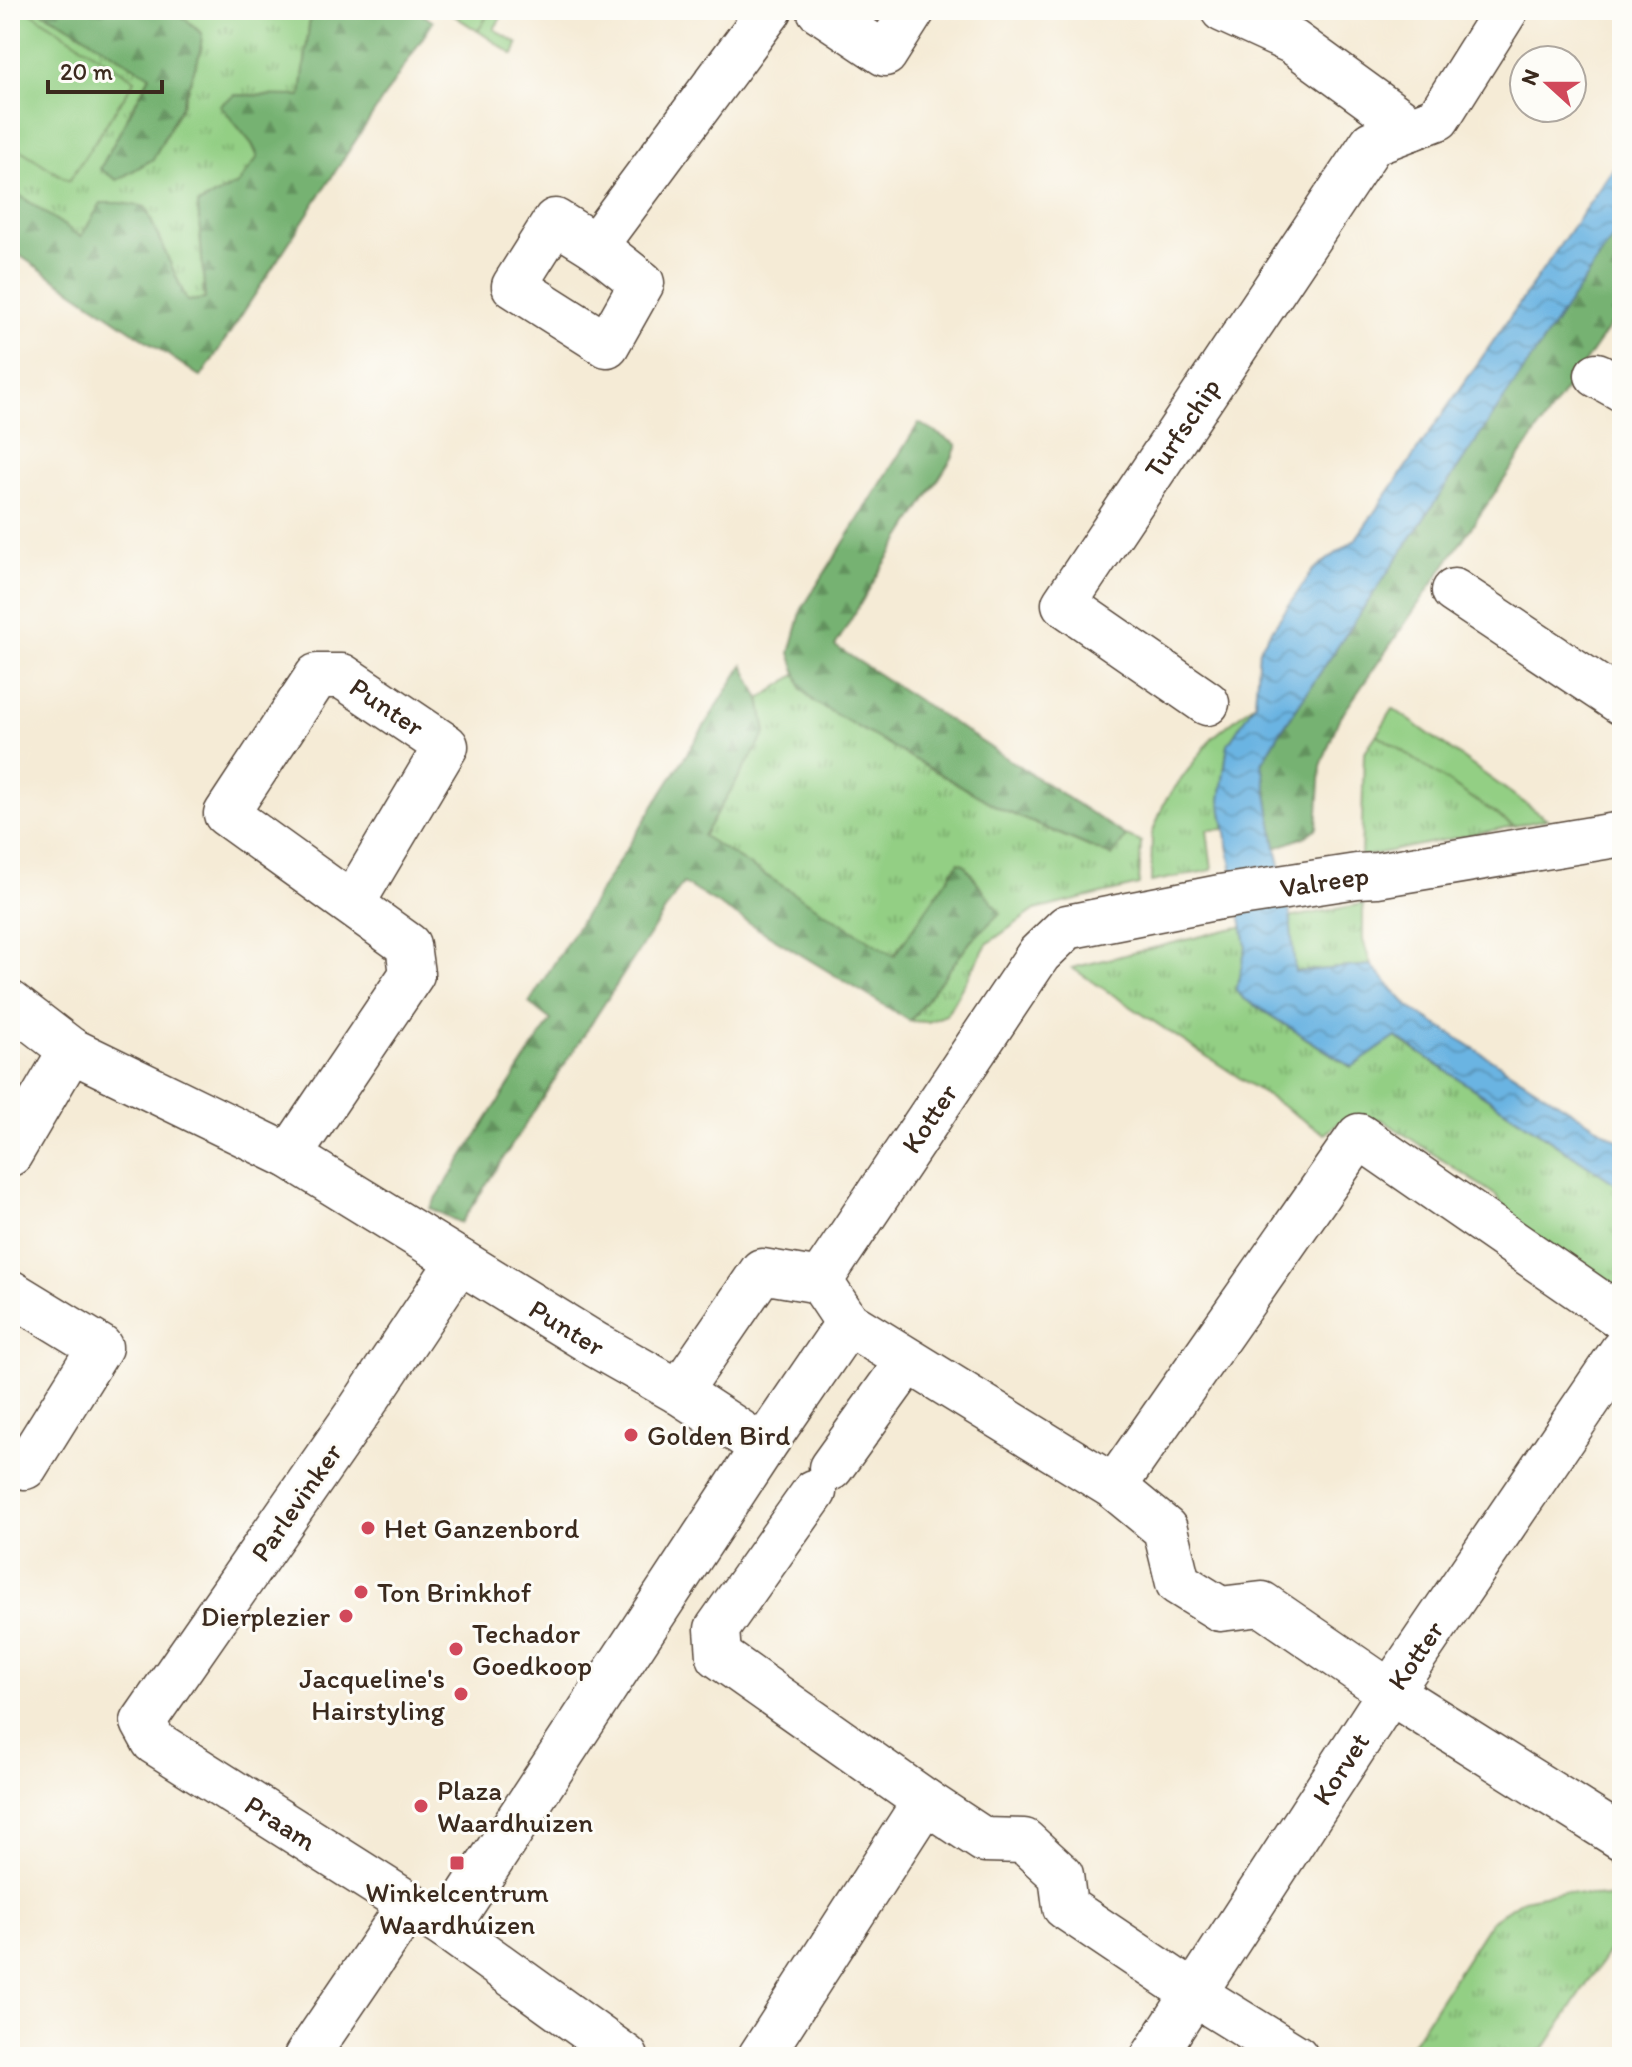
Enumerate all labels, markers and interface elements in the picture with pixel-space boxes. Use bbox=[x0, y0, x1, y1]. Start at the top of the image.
scale bar bbox=[48, 44, 162, 94]
north arrow bbox=[1508, 44, 1588, 124]
text: 20 m bbox=[60, 57, 113, 86]
text: N bbox=[1515, 65, 1545, 89]
street label: Turfschip bbox=[1136, 371, 1227, 484]
street label: Punter bbox=[344, 669, 431, 744]
street label: Valreep bbox=[1277, 858, 1370, 905]
street label: Kotter bbox=[894, 1077, 964, 1159]
street label: Punter bbox=[523, 1291, 611, 1363]
place label: Golden Bird bbox=[647, 1418, 790, 1452]
marker: Golden Bird bbox=[622, 1426, 640, 1444]
street label: Parlevinker bbox=[243, 1436, 349, 1568]
place label: Het Ganzenbord bbox=[384, 1511, 580, 1545]
marker: Het Ganzenbord bbox=[359, 1519, 377, 1537]
place label: Ton Brinkhof bbox=[377, 1575, 532, 1609]
marker: Ton Brinkhof bbox=[352, 1583, 370, 1601]
place label: Dierplezier bbox=[201, 1599, 330, 1633]
marker: Dierplezier bbox=[337, 1607, 355, 1625]
street label: Kotter bbox=[1380, 1614, 1451, 1696]
place label: Techador Goedkoop bbox=[472, 1616, 592, 1682]
marker: Techador Goedkoop bbox=[447, 1640, 465, 1658]
place label: Jacqueline's Hairstyling bbox=[299, 1661, 446, 1727]
marker: Jacqueline's Hairstyling bbox=[452, 1685, 470, 1703]
street label: Korvet bbox=[1304, 1726, 1376, 1811]
place label: Plaza Waardhuizen bbox=[437, 1773, 593, 1839]
street label: Praam bbox=[239, 1787, 323, 1858]
marker: Plaza Waardhuizen bbox=[412, 1797, 430, 1815]
marker: Winkelcentrum Waardhuizen bbox=[448, 1854, 466, 1872]
place label: Winkelcentrum Waardhuizen bbox=[365, 1875, 549, 1941]

